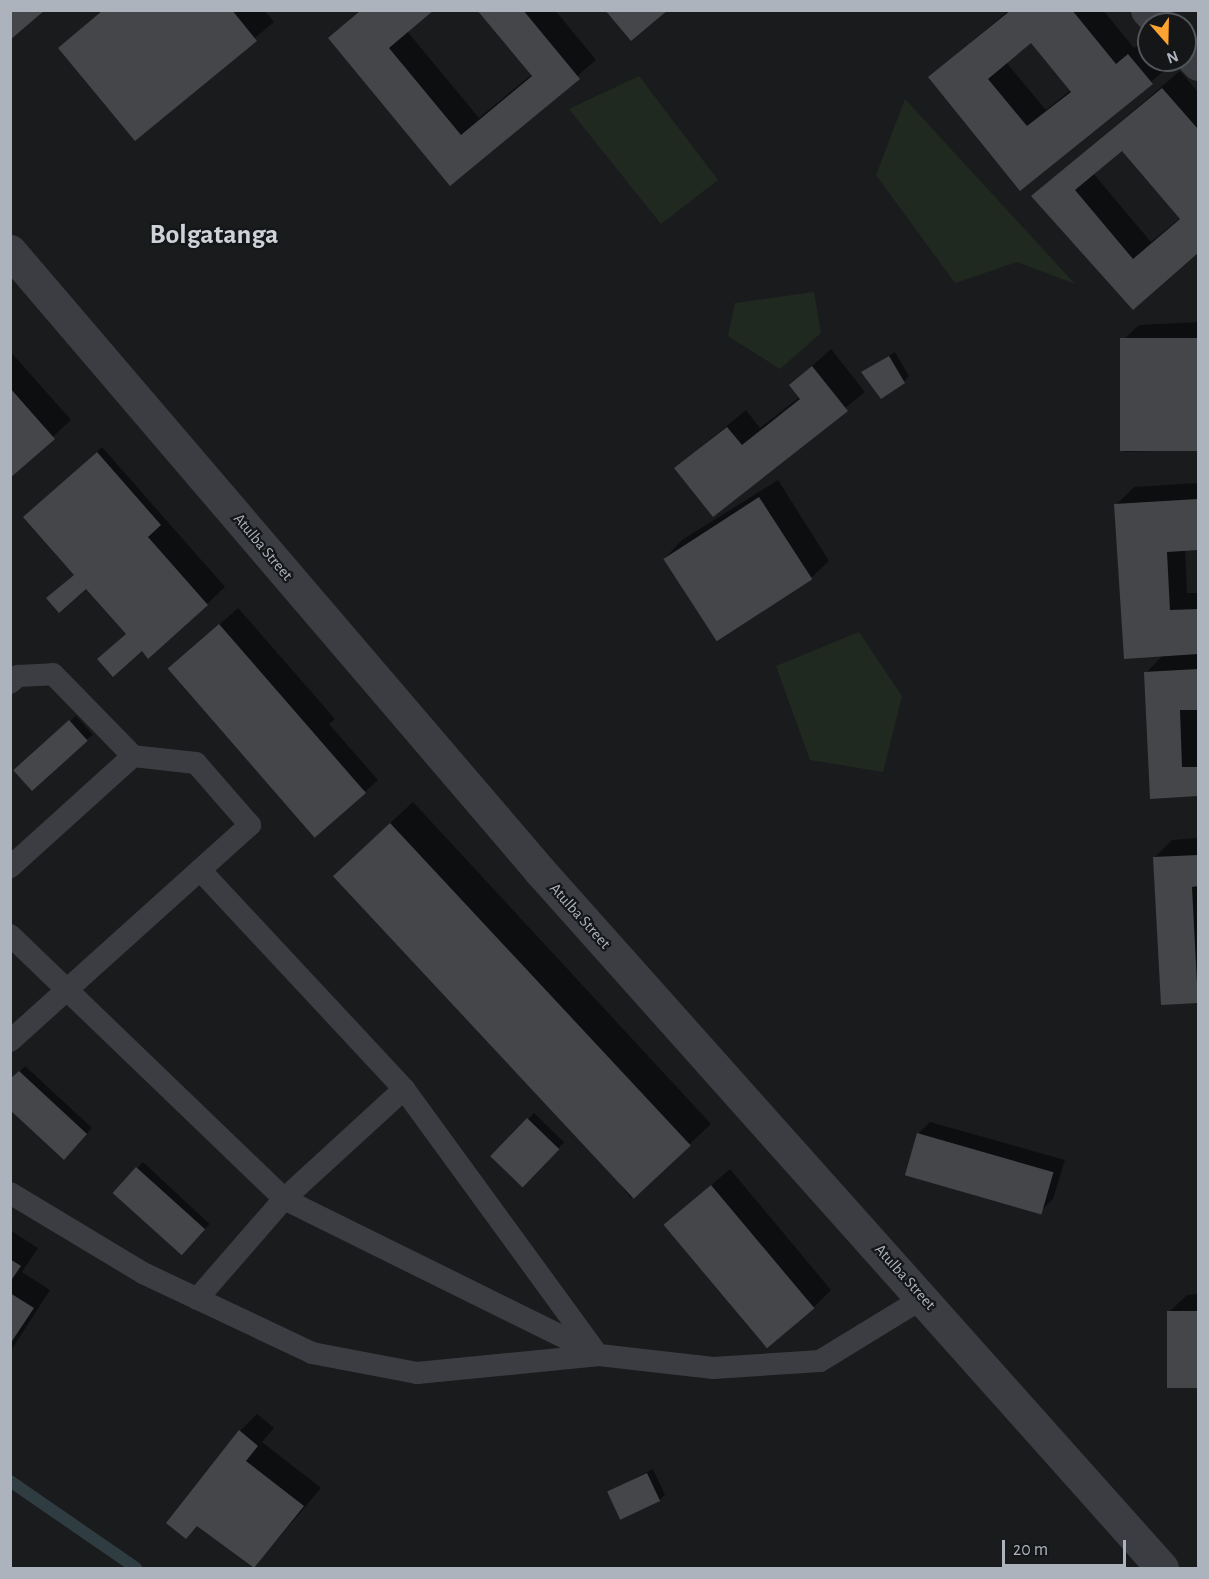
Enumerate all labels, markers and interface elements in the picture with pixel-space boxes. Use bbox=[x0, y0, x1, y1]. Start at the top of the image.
north arrow bbox=[1137, 12, 1197, 72]
text: N bbox=[1165, 48, 1180, 66]
district label: Bolgatanga bbox=[149, 218, 279, 252]
street label: Atulba Street bbox=[229, 509, 297, 585]
street label: Atulba Street bbox=[545, 879, 615, 953]
street label: Atulba Street bbox=[870, 1240, 940, 1314]
scale bar bbox=[1005, 1528, 1130, 1566]
text: 20 m bbox=[1013, 1541, 1048, 1559]

